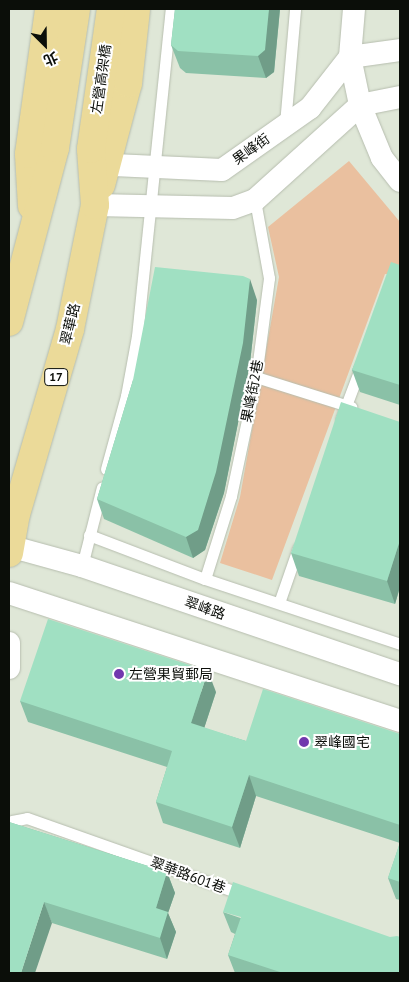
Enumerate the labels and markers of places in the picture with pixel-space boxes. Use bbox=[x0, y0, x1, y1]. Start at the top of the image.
place label: 左營果貿郵局 bbox=[129, 666, 213, 682]
marker: 左營果貿郵局 bbox=[113, 668, 125, 680]
place label: 翠峰國宅 bbox=[314, 734, 370, 750]
marker: 翠峰國宅 bbox=[298, 736, 310, 748]

